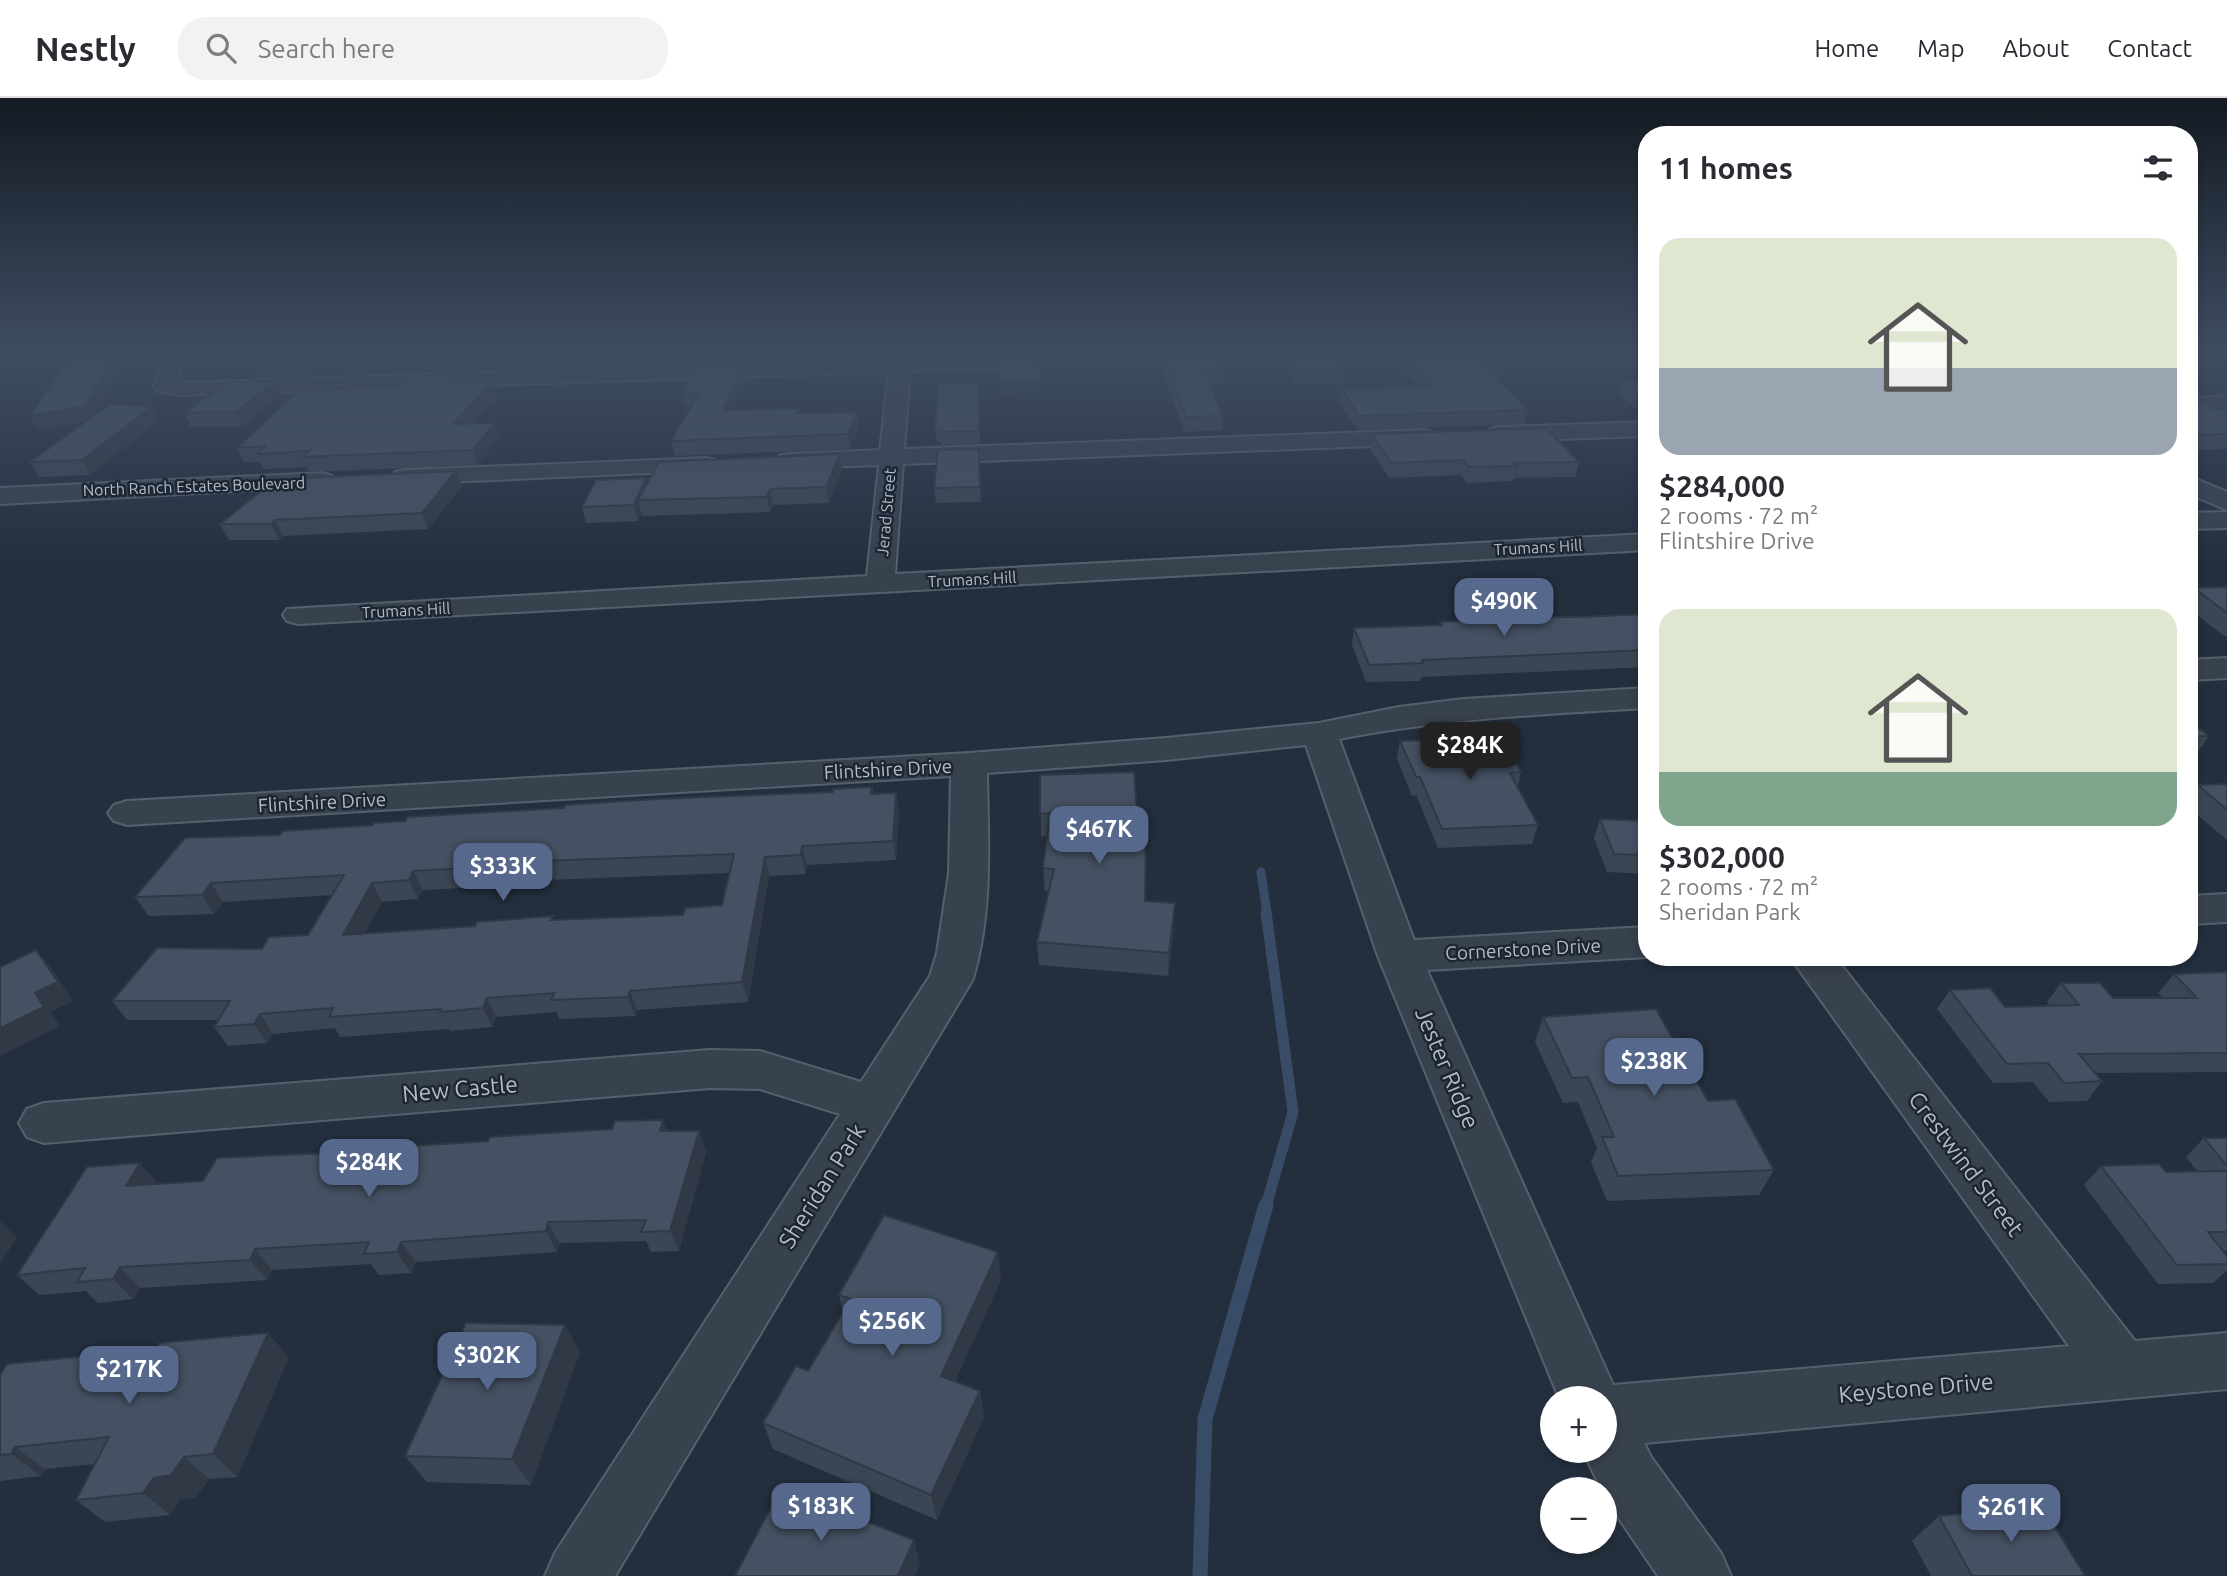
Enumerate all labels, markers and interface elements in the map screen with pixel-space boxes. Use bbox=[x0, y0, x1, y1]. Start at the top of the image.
search box bbox=[178, 17, 668, 80]
icon: search bbox=[202, 29, 240, 67]
text: Nestly bbox=[35, 30, 136, 67]
text: Search here bbox=[258, 34, 395, 63]
text: Home bbox=[1814, 35, 1879, 62]
text: Map bbox=[1917, 35, 1964, 62]
text: About bbox=[2002, 35, 2069, 62]
text: Contact bbox=[2107, 35, 2192, 62]
icon: filters bbox=[2139, 149, 2177, 187]
text: 11 homes bbox=[1659, 151, 1793, 185]
icon: home bbox=[1855, 284, 1981, 410]
street label: Jerad Street bbox=[873, 466, 899, 557]
text: $284,000 bbox=[1659, 469, 1785, 503]
street label: North Ranch Estates Boulevard bbox=[82, 473, 306, 499]
text: 2 rooms · 72 m² bbox=[1659, 503, 1818, 528]
text: Flintshire Drive bbox=[1659, 528, 1815, 553]
street label: Trumans Hill bbox=[1493, 536, 1583, 558]
street label: Trumans Hill bbox=[927, 568, 1017, 590]
pin: $490K bbox=[1455, 578, 1553, 638]
text: $490K bbox=[1470, 588, 1538, 613]
street label: Trumans Hill bbox=[361, 599, 451, 621]
icon: home bbox=[1855, 655, 1981, 781]
pin: $284K bbox=[1421, 722, 1519, 782]
text: $284K bbox=[1436, 732, 1504, 757]
street label: Flintshire Drive bbox=[823, 755, 953, 783]
street label: Flintshire Drive bbox=[257, 788, 387, 816]
pin: $467K bbox=[1050, 806, 1148, 866]
text: $467K bbox=[1065, 816, 1133, 841]
text: $302,000 bbox=[1659, 840, 1785, 874]
pin: $333K bbox=[454, 844, 552, 903]
text: $333K bbox=[469, 853, 537, 878]
text: 2 rooms · 72 m² bbox=[1659, 874, 1818, 899]
text: Sheridan Park bbox=[1659, 899, 1801, 924]
street label: Cornerstone Drive bbox=[1445, 934, 1601, 964]
street label: Jester Ridge bbox=[1411, 1004, 1484, 1132]
pin: $238K bbox=[1605, 1038, 1703, 1098]
text: $238K bbox=[1620, 1048, 1688, 1073]
street label: New Castle bbox=[401, 1071, 519, 1106]
street label: Crestwind Street bbox=[1904, 1087, 2029, 1241]
street label: Sheridan Park bbox=[773, 1119, 870, 1252]
pin: $284K bbox=[320, 1140, 418, 1199]
text: $284K bbox=[335, 1149, 403, 1174]
pin: $256K bbox=[843, 1298, 941, 1358]
text: $256K bbox=[858, 1308, 926, 1333]
pin: $302K bbox=[438, 1332, 536, 1392]
text: $302K bbox=[453, 1342, 521, 1367]
pin: $217K bbox=[80, 1346, 178, 1406]
text: $217K bbox=[95, 1356, 163, 1381]
street label: Keystone Drive bbox=[1837, 1368, 1994, 1407]
map controls bbox=[1540, 1386, 1617, 1554]
button: + bbox=[1540, 1386, 1617, 1463]
button: − bbox=[1540, 1477, 1617, 1554]
pin: $183K bbox=[772, 1484, 870, 1543]
pin: $261K bbox=[1962, 1484, 2060, 1544]
text: $183K bbox=[787, 1493, 855, 1518]
text: $261K bbox=[1977, 1494, 2045, 1519]

